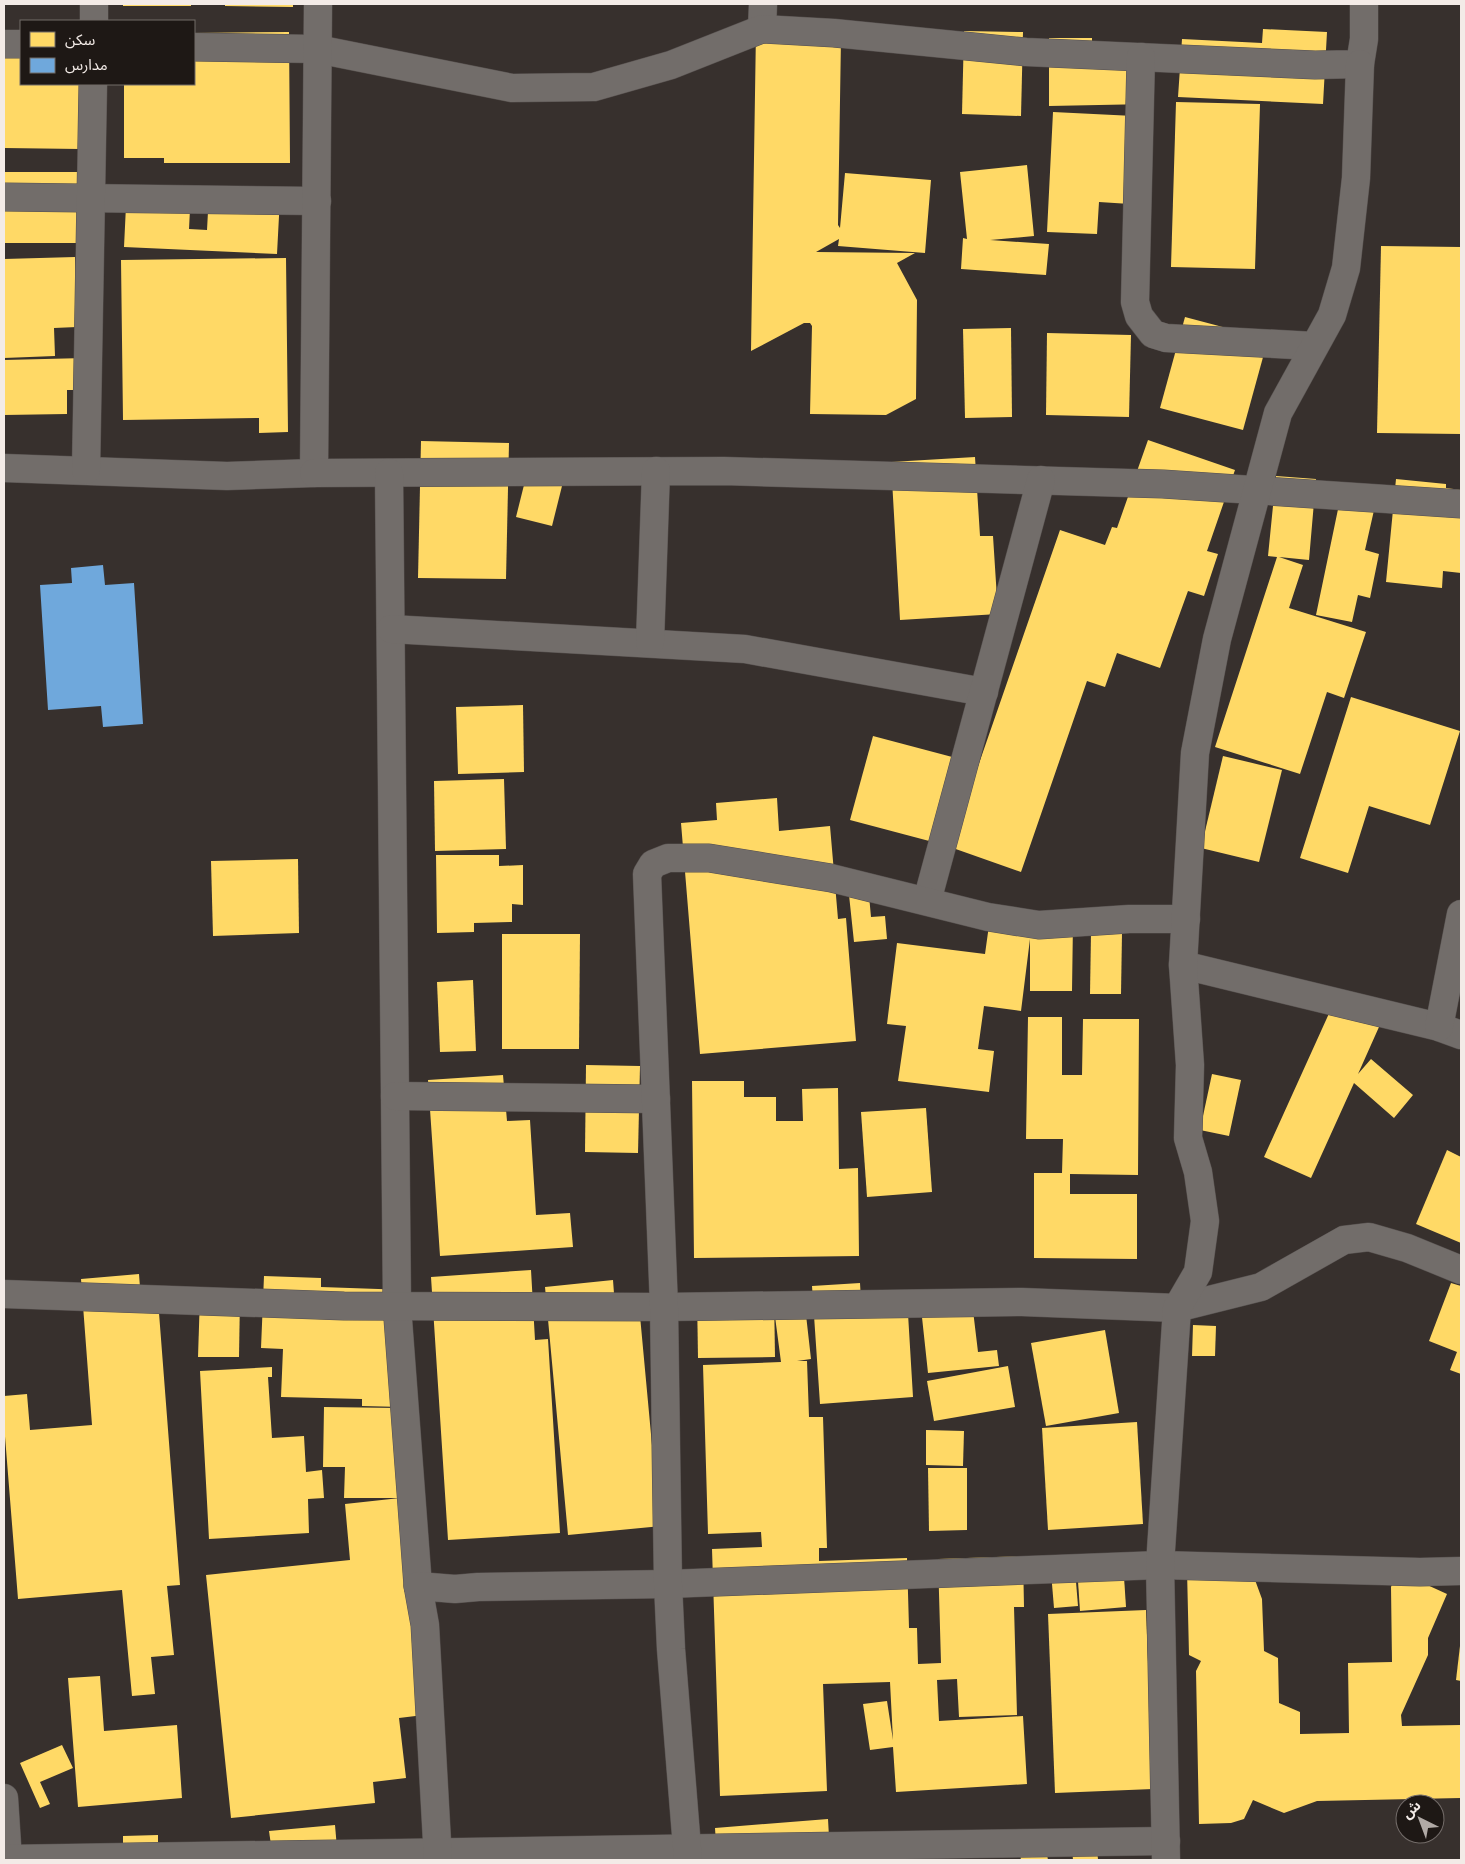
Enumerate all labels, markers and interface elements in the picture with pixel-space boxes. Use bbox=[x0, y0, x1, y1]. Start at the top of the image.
legend bbox=[20, 20, 195, 85]
text: سكن bbox=[65, 30, 96, 50]
text: مدارس bbox=[65, 55, 108, 75]
north arrow bbox=[1395, 1794, 1445, 1844]
text: ش bbox=[1398, 1796, 1424, 1822]

